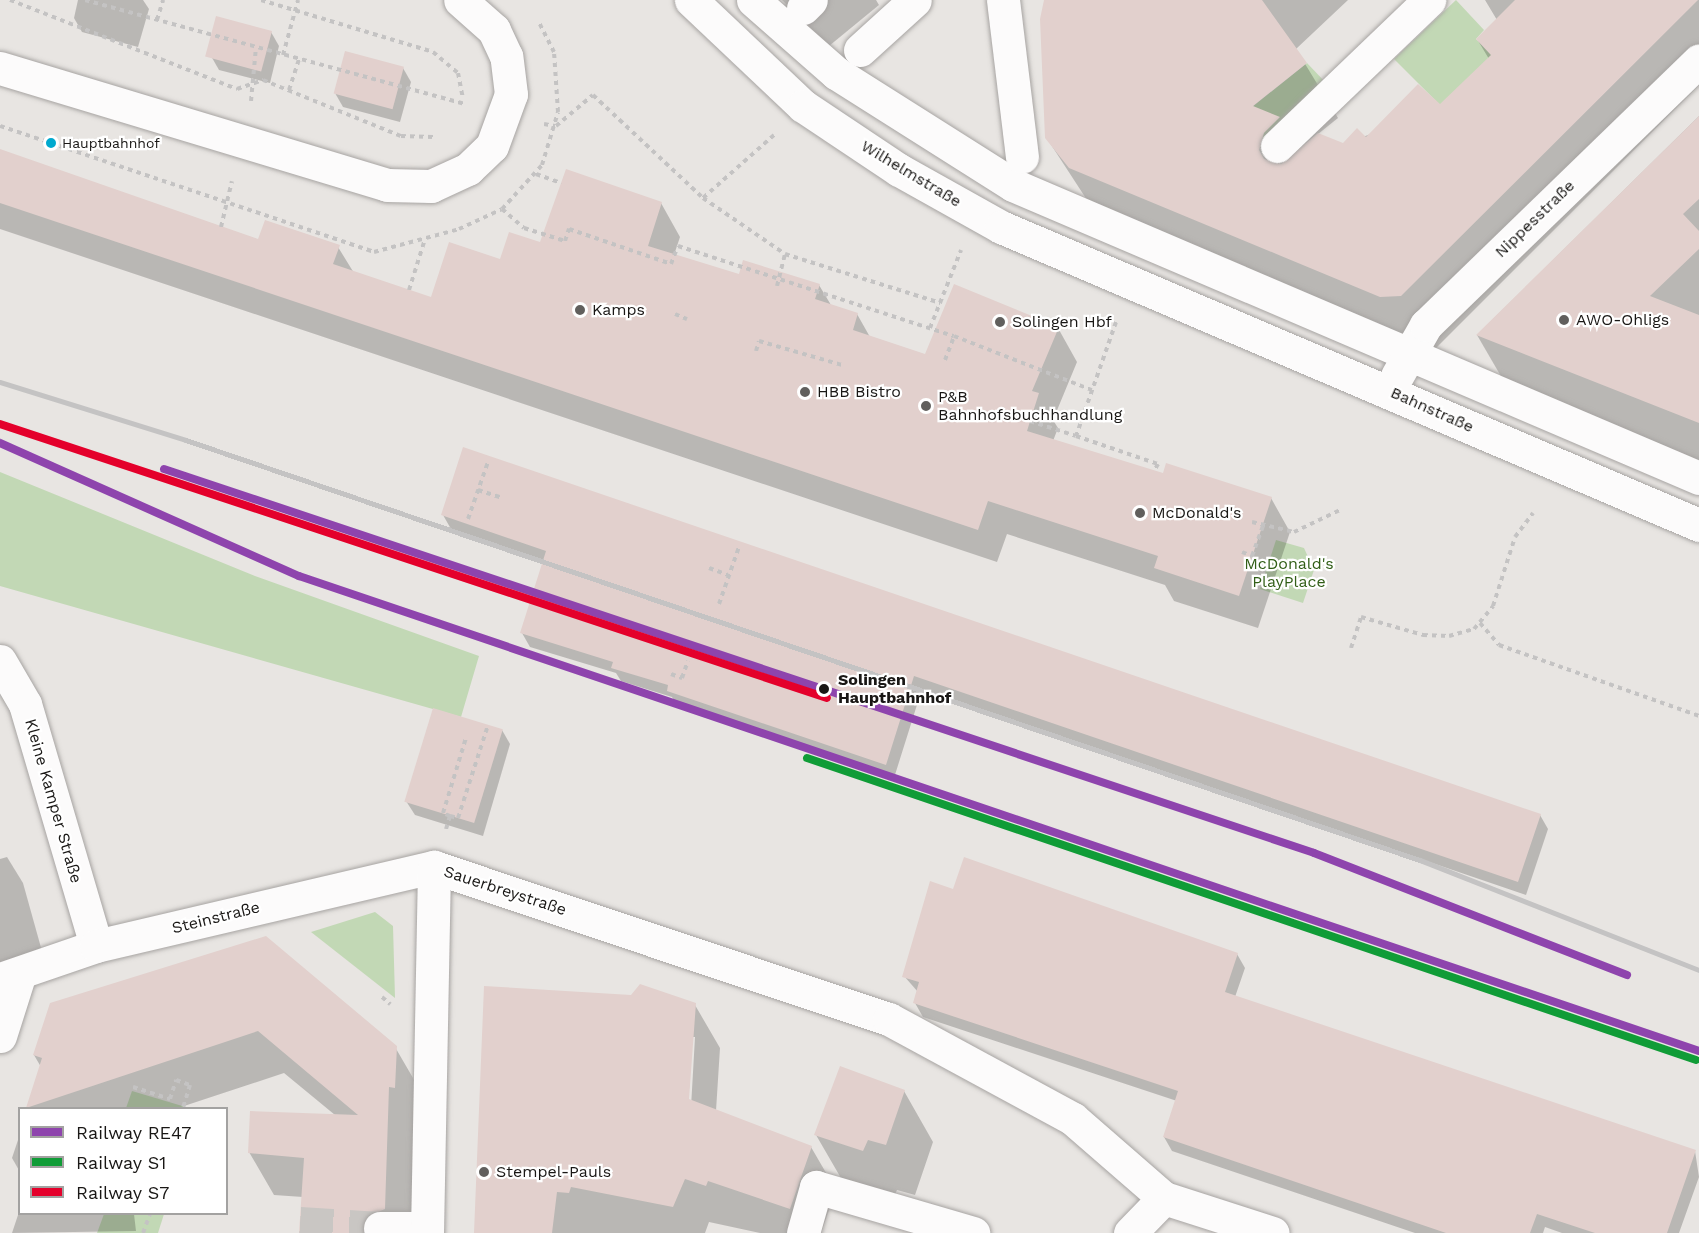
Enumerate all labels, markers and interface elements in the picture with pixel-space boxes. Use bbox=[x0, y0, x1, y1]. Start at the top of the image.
place label: Hauptbahnhof bbox=[62, 135, 160, 151]
marker: Hauptbahnhof bbox=[45, 137, 57, 149]
street label: Wilhelmstraße bbox=[857, 137, 965, 211]
street label: Nippesstraße bbox=[1491, 176, 1579, 262]
place label: Kamps bbox=[592, 300, 645, 320]
marker: Kamps bbox=[573, 303, 587, 317]
place label: AWO-Ohligs bbox=[1576, 310, 1669, 330]
place label: Solingen Hbf bbox=[1012, 312, 1112, 332]
marker: AWO-Ohligs bbox=[1557, 313, 1571, 327]
marker: Solingen Hbf bbox=[993, 315, 1007, 329]
place label: HBB Bistro bbox=[817, 382, 901, 402]
street label: Bahnstraße bbox=[1387, 383, 1477, 437]
marker: HBB Bistro bbox=[798, 385, 812, 399]
place label: P&B Bahnhofsbuchhandlung bbox=[938, 387, 1122, 425]
marker: P&B Bahnhofsbuchhandlung bbox=[919, 399, 933, 413]
place label: McDonald's bbox=[1152, 503, 1241, 523]
marker: McDonald's bbox=[1133, 506, 1147, 520]
park label: McDonald's PlayPlace bbox=[1244, 554, 1334, 592]
place label: Solingen Hauptbahnhof bbox=[838, 670, 951, 708]
marker: Solingen Hauptbahnhof bbox=[815, 680, 833, 698]
street label: Kleine Kamper Straße bbox=[20, 716, 86, 886]
street label: Sauerbreystraße bbox=[441, 862, 569, 920]
street label: Steinstraße bbox=[170, 898, 262, 938]
legend bbox=[18, 1107, 228, 1215]
text: Railway RE47 bbox=[76, 1122, 191, 1143]
text: Railway S1 bbox=[76, 1152, 166, 1173]
place label: Stempel-Pauls bbox=[496, 1162, 611, 1182]
marker: Stempel-Pauls bbox=[477, 1165, 491, 1179]
text: Railway S7 bbox=[76, 1182, 169, 1203]

